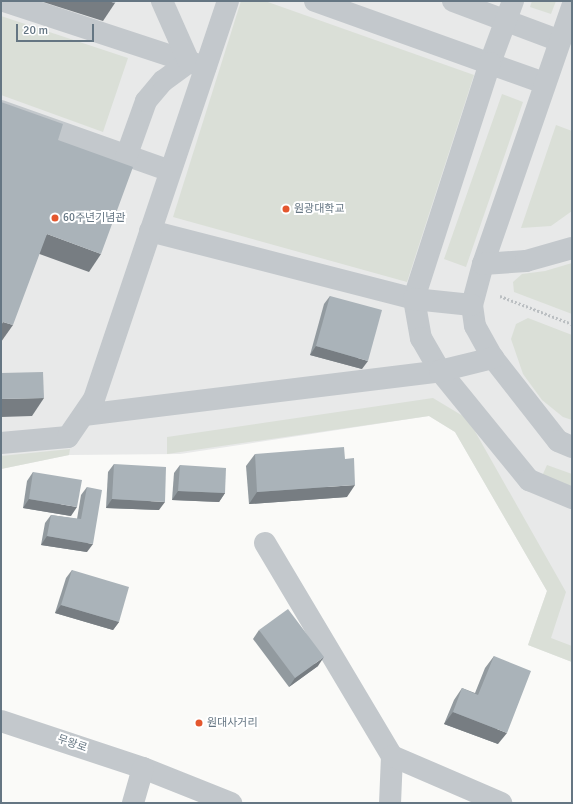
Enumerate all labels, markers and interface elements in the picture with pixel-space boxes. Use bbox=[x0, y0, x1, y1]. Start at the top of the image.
scale bar bbox=[18, 16, 96, 42]
text: 20 m bbox=[23, 23, 48, 38]
place label: 원광대학교 bbox=[294, 202, 345, 216]
marker: 원광대학교 bbox=[281, 204, 291, 214]
place label: 60주년기념관 bbox=[63, 211, 125, 225]
marker: 60주년기념관 bbox=[50, 213, 60, 223]
place label: 원대사거리 bbox=[207, 716, 258, 730]
marker: 원대사거리 bbox=[194, 718, 204, 728]
street label: 무왕로 bbox=[55, 733, 89, 755]

